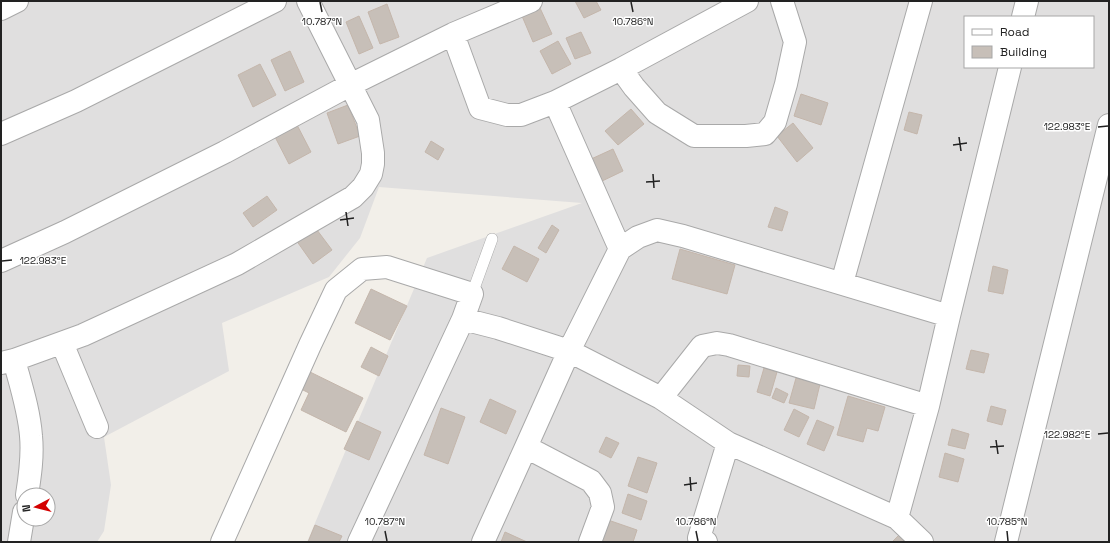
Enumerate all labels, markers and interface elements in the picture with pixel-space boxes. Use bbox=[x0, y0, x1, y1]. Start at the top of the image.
text: 10.787°N bbox=[302, 15, 342, 28]
text: 10.786°N bbox=[612, 15, 654, 28]
legend bbox=[964, 16, 1094, 68]
text: Road bbox=[1000, 24, 1029, 40]
text: Building bbox=[1000, 44, 1047, 60]
text: 122.983°E bbox=[1044, 120, 1091, 133]
text: 122.983°E bbox=[20, 254, 67, 267]
text: 122.982°E bbox=[1044, 428, 1091, 441]
north arrow bbox=[16, 487, 56, 527]
text: N bbox=[19, 504, 33, 513]
text: 10.787°N bbox=[365, 515, 405, 528]
text: 10.786°N bbox=[675, 515, 717, 528]
text: 10.785°N bbox=[987, 515, 1027, 528]

